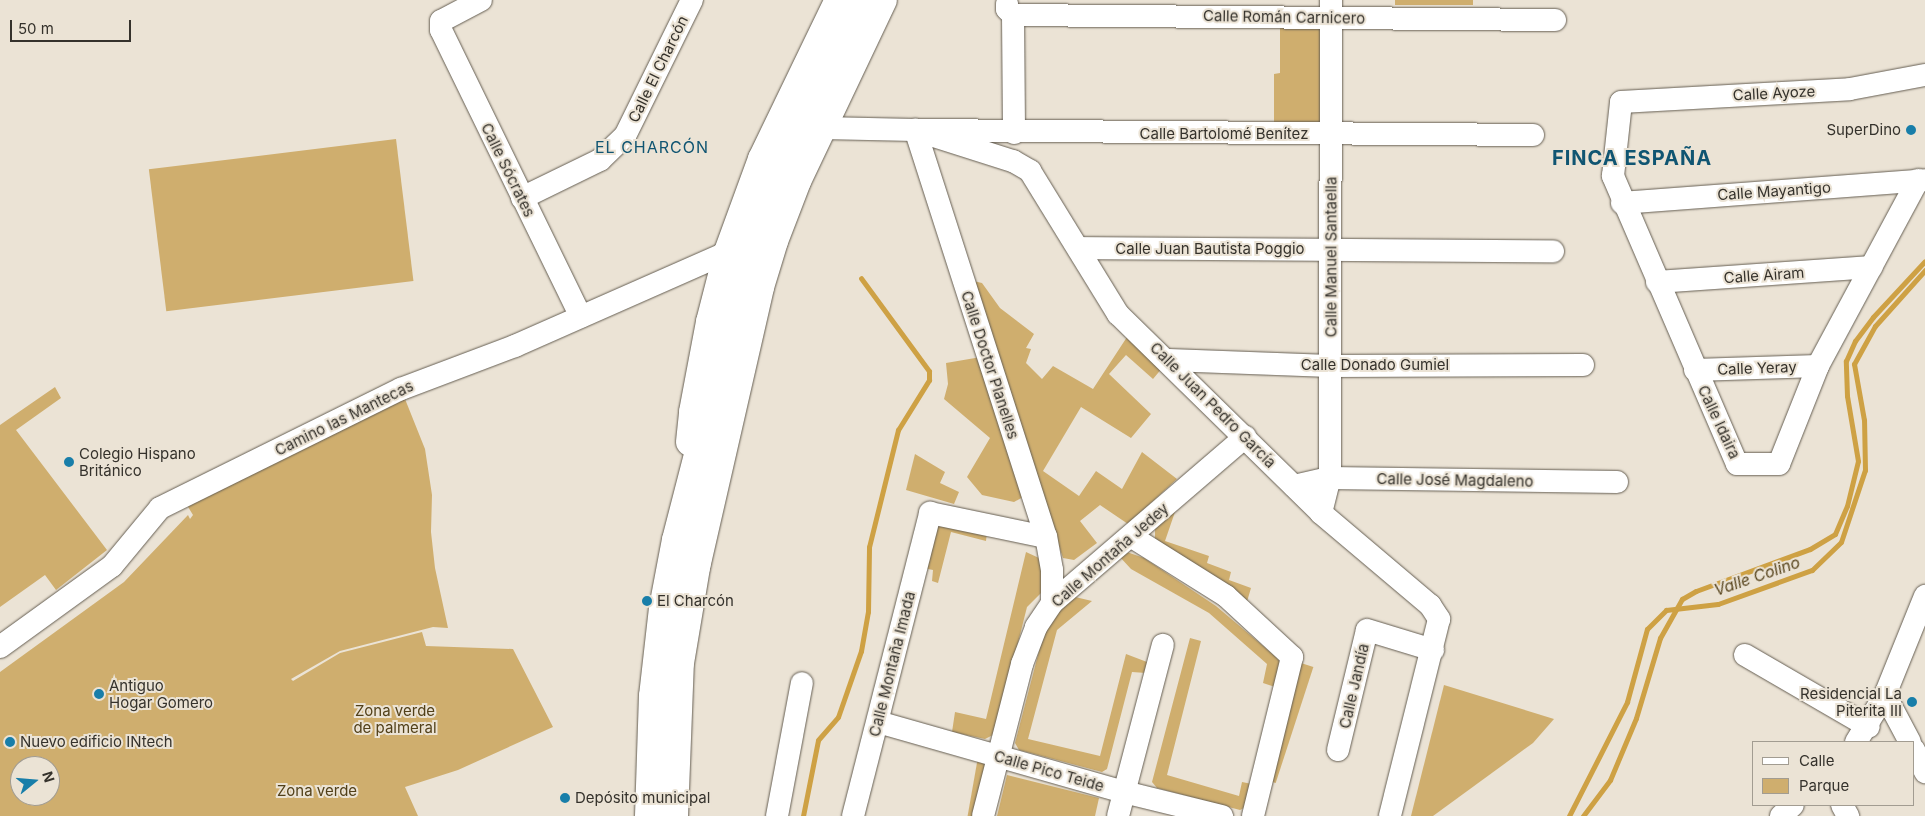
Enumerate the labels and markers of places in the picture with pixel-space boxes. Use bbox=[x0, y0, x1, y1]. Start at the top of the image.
place label: SuperDino bbox=[1826, 121, 1901, 139]
marker: SuperDino bbox=[1905, 124, 1917, 136]
place label: Colegio Hispano Británico bbox=[79, 444, 196, 479]
marker: Colegio Hispano Británico bbox=[63, 456, 75, 468]
place label: El Charcón bbox=[657, 592, 734, 610]
marker: El Charcón bbox=[641, 595, 653, 607]
place label: Antiguo Hogar Gomero bbox=[109, 676, 213, 711]
place label: Residencial La Piterita III bbox=[1800, 684, 1902, 719]
marker: Antiguo Hogar Gomero bbox=[93, 688, 105, 700]
marker: Residencial La Piterita III bbox=[1906, 696, 1918, 708]
place label: Nuevo edificio INtech bbox=[20, 733, 173, 751]
marker: Nuevo edificio INtech bbox=[4, 736, 16, 748]
place label: Depósito municipal bbox=[575, 789, 710, 807]
marker: Depósito municipal bbox=[559, 792, 571, 804]

